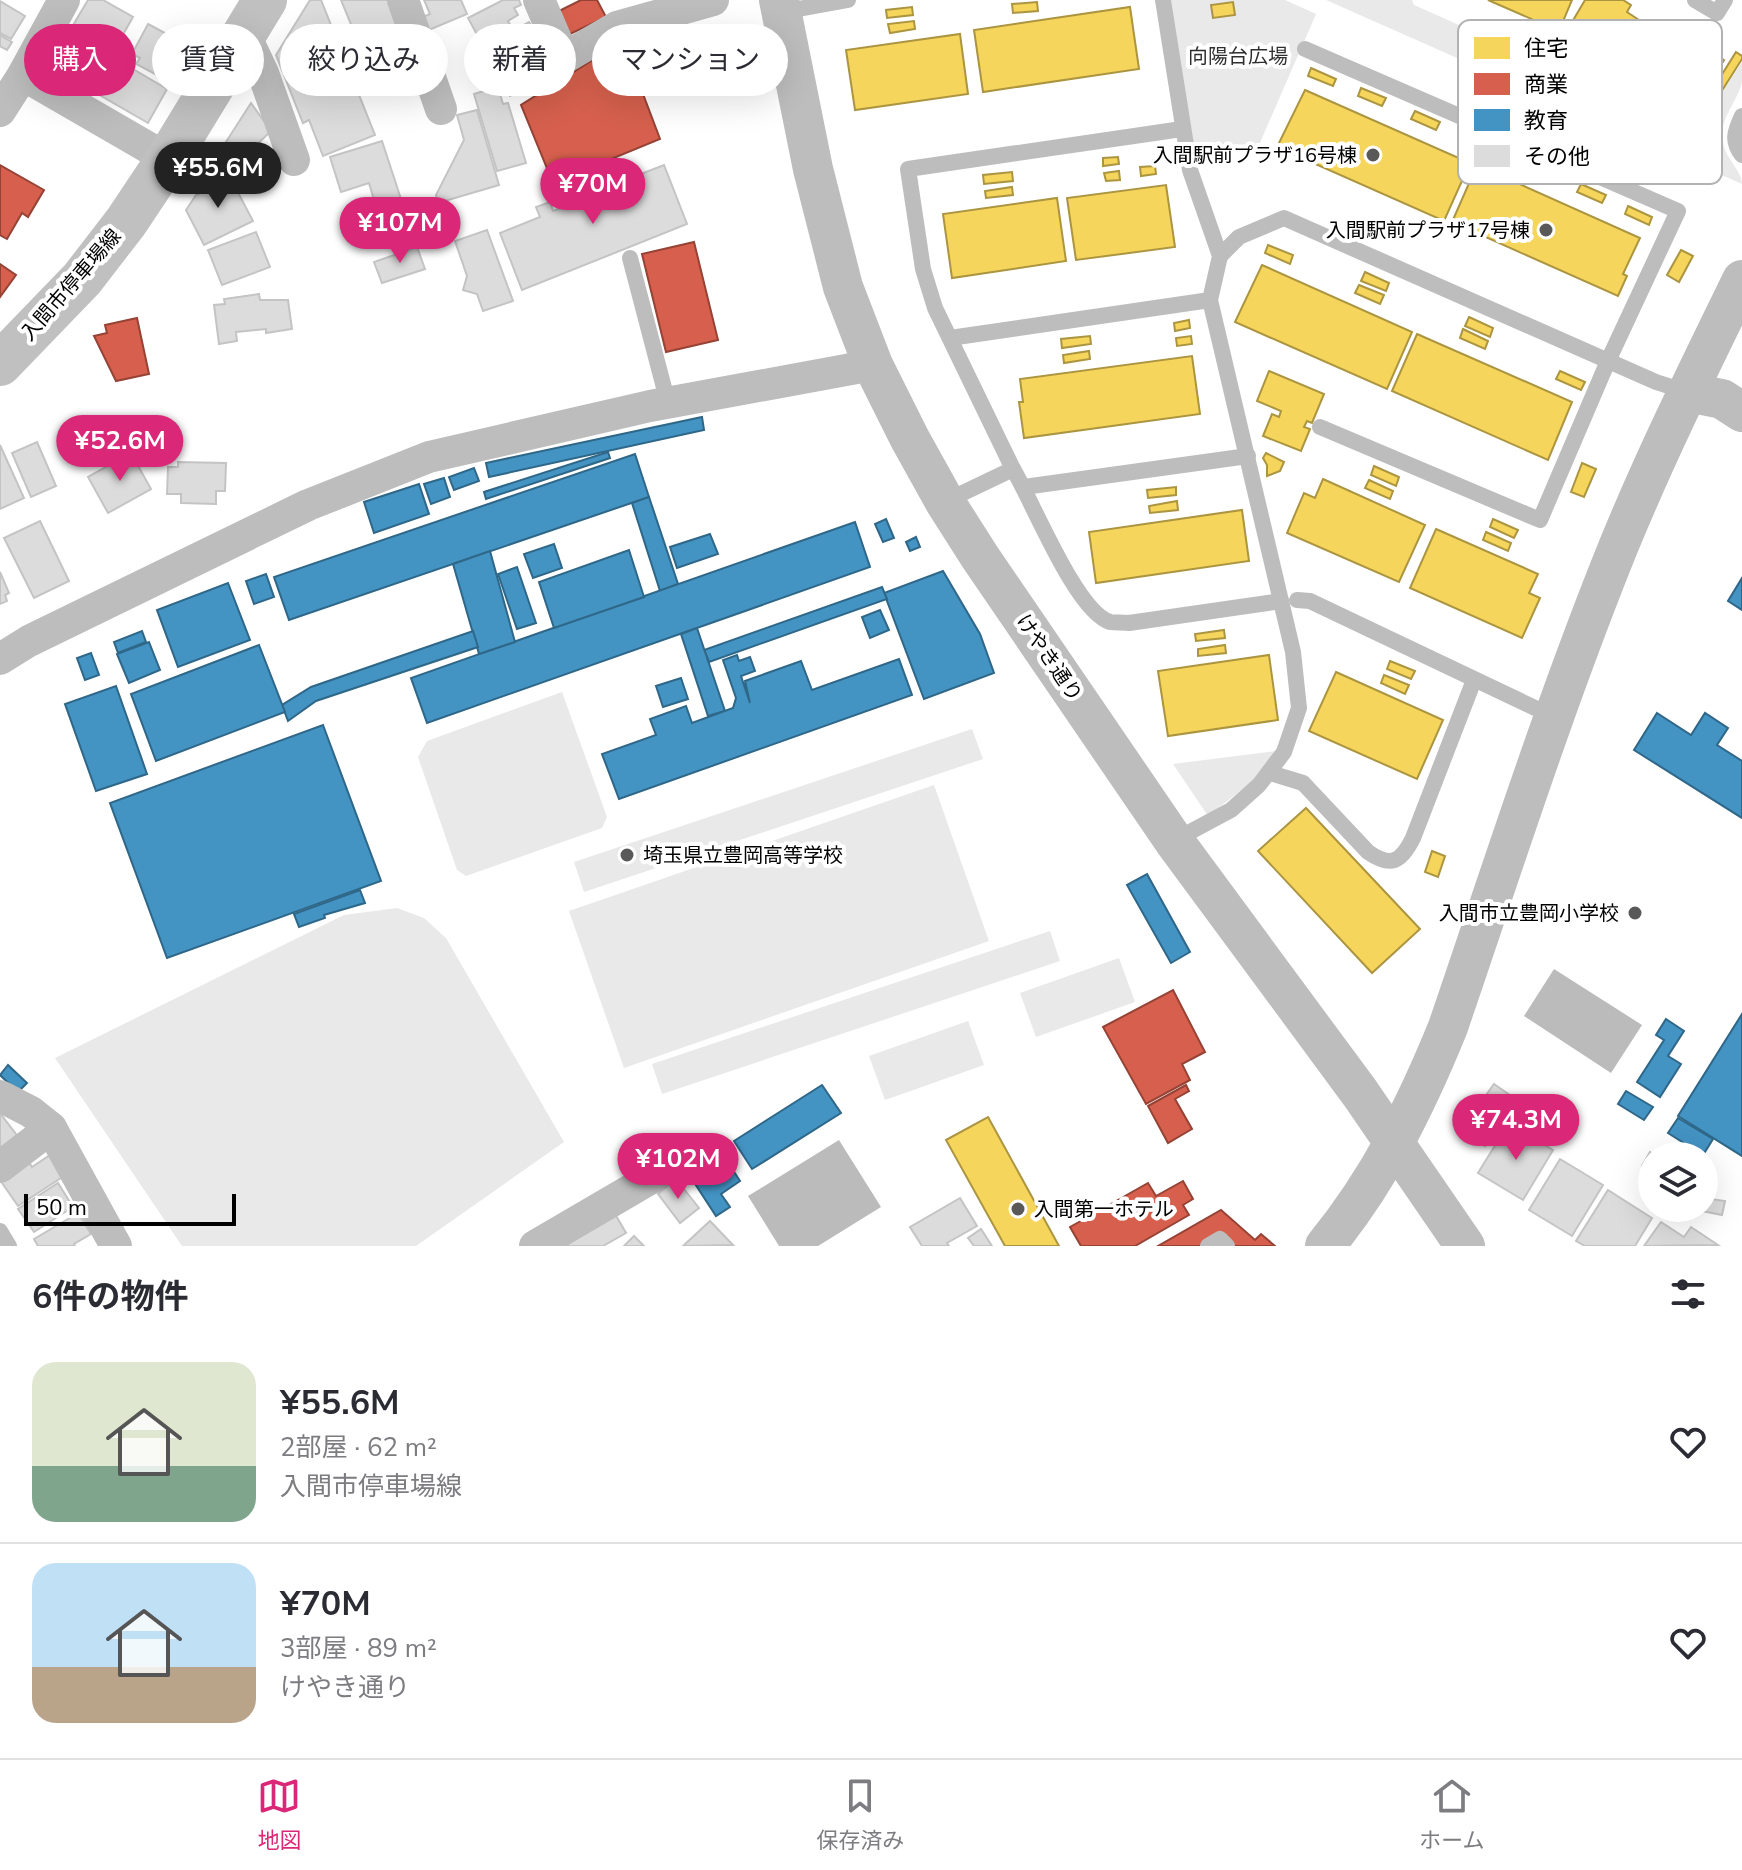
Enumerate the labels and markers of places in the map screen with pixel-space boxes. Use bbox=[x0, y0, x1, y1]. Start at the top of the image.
pin: ¥55.6M bbox=[153, 142, 283, 210]
place label: 入間駅前プラザ16号棟 bbox=[1153, 142, 1357, 169]
marker: 入間駅前プラザ16号棟 bbox=[1364, 146, 1382, 164]
pin: ¥70M bbox=[546, 158, 640, 226]
pin: ¥107M bbox=[344, 197, 456, 265]
place label: 入間駅前プラザ17号棟 bbox=[1326, 217, 1530, 244]
marker: 入間駅前プラザ17号棟 bbox=[1537, 221, 1555, 239]
pin: ¥52.6M bbox=[55, 415, 185, 483]
place label: 埼玉県立豊岡高等学校 bbox=[643, 842, 843, 869]
marker: 埼玉県立豊岡高等学校 bbox=[618, 846, 636, 864]
place label: 入間市立豊岡小学校 bbox=[1439, 900, 1619, 927]
marker: 入間市立豊岡小学校 bbox=[1626, 904, 1644, 922]
pin: ¥74.3M bbox=[1451, 1094, 1581, 1162]
pin: ¥102M bbox=[622, 1133, 734, 1201]
place label: 入間第一ホテル bbox=[1034, 1196, 1174, 1223]
marker: 入間第一ホテル bbox=[1009, 1200, 1027, 1218]

